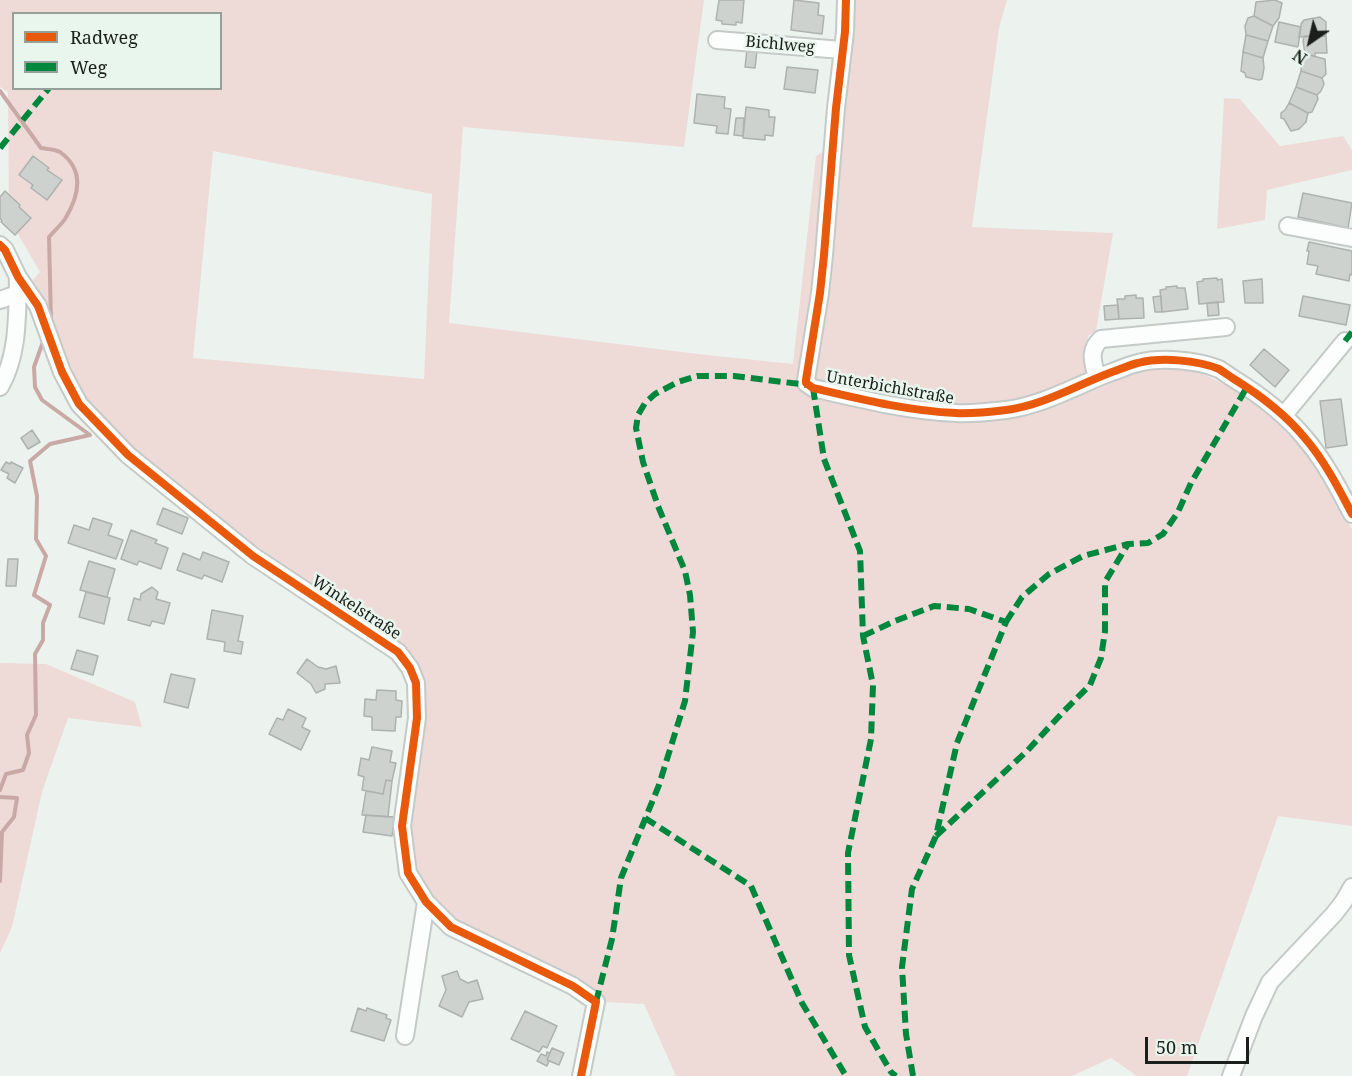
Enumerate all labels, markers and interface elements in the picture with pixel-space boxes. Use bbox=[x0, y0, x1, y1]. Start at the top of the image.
legend bbox=[12, 12, 222, 90]
north arrow bbox=[1280, 12, 1340, 72]
text: Radweg bbox=[70, 25, 138, 49]
street label: Bichlweg bbox=[745, 32, 815, 58]
text: N bbox=[1289, 44, 1311, 70]
text: Weg bbox=[70, 55, 107, 79]
street label: Unterbichlstraße bbox=[825, 367, 955, 409]
street label: Winkelstraße bbox=[308, 572, 404, 644]
scale bar bbox=[1148, 1025, 1252, 1063]
text: 50 m bbox=[1156, 1035, 1198, 1059]

